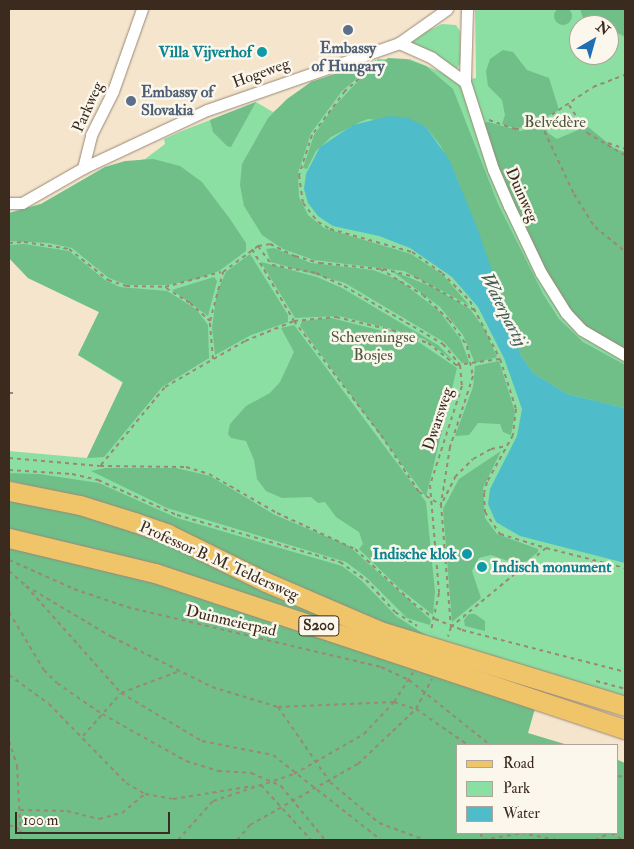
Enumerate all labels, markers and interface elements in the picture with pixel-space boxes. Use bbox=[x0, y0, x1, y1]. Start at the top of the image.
north arrow bbox=[569, 15, 619, 65]
text: N bbox=[593, 18, 613, 39]
marker: Embassy of Hungary bbox=[342, 24, 354, 36]
place label: Embassy of Hungary bbox=[311, 38, 385, 76]
place label: Villa Vijverhof bbox=[159, 42, 252, 62]
marker: Villa Vijverhof bbox=[256, 46, 268, 58]
street label: Hogeweg bbox=[230, 54, 292, 92]
street label: Parkweg bbox=[68, 79, 108, 135]
place label: Embassy of Slovakia bbox=[141, 82, 214, 120]
marker: Embassy of Slovakia bbox=[125, 95, 137, 107]
park label: Belvédère bbox=[524, 112, 586, 132]
street label: Duinweg bbox=[501, 165, 543, 225]
water label: Waterpartij bbox=[475, 269, 531, 351]
park label: Scheveningse Bosjes bbox=[331, 327, 415, 365]
street label: Dwarsweg bbox=[419, 385, 457, 453]
street label: Professor B. M. Teldersweg bbox=[136, 517, 302, 605]
place label: Indische klok bbox=[373, 544, 457, 564]
marker: Indische klok bbox=[461, 548, 473, 560]
place label: Indisch monument bbox=[492, 557, 611, 577]
marker: Indisch monument bbox=[476, 561, 488, 573]
street label: Duinmeierpad bbox=[184, 601, 278, 641]
road number: S200 bbox=[298, 614, 340, 638]
legend bbox=[456, 744, 619, 834]
text: Road bbox=[503, 754, 534, 773]
text: Park bbox=[503, 779, 530, 798]
scale bar bbox=[18, 802, 172, 834]
text: Water bbox=[503, 804, 540, 823]
text: 100 m bbox=[23, 811, 58, 830]

